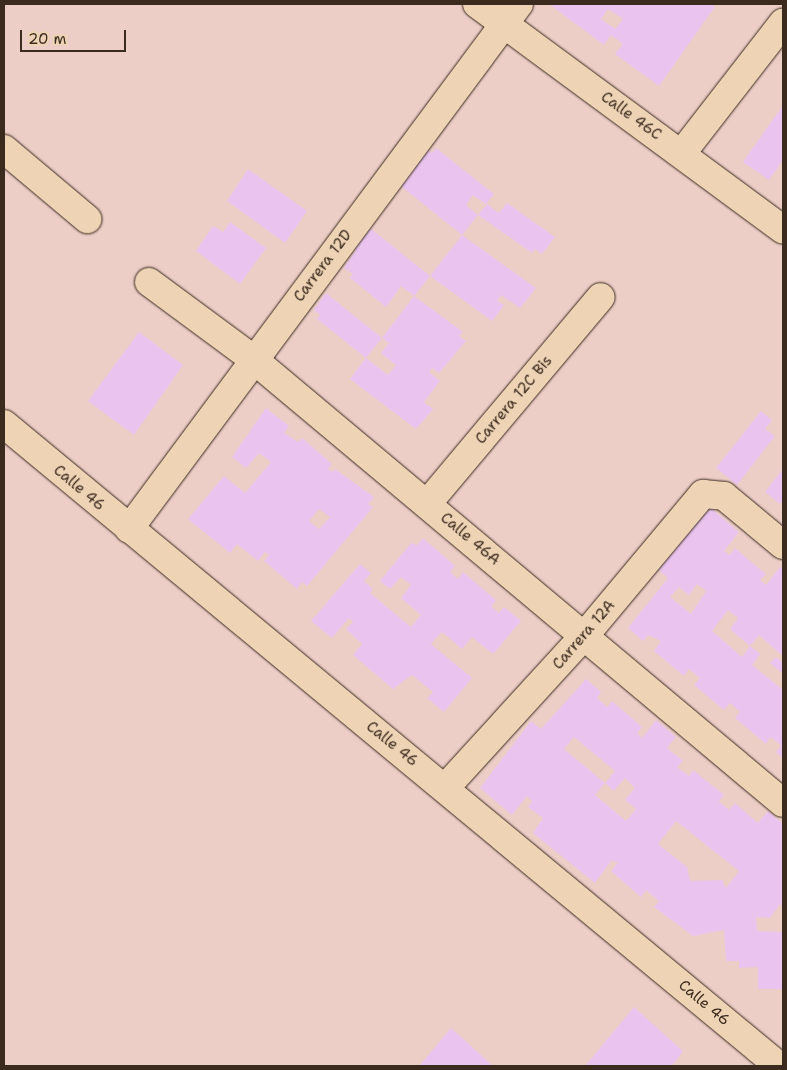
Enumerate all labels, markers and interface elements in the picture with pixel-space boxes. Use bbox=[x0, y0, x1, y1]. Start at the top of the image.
scale bar bbox=[22, 20, 129, 52]
text: 20 m bbox=[28, 29, 67, 49]
street label: Calle 46C bbox=[597, 88, 665, 144]
street label: Carrera 12D bbox=[290, 226, 356, 306]
street label: Carrera 12C Bis bbox=[472, 352, 556, 448]
street label: Calle 46 bbox=[50, 461, 108, 515]
street label: Calle 46A bbox=[437, 509, 503, 569]
street label: Carrera 12A bbox=[549, 597, 619, 673]
street label: Calle 46 bbox=[362, 718, 422, 770]
street label: Calle 46 bbox=[675, 976, 733, 1030]

